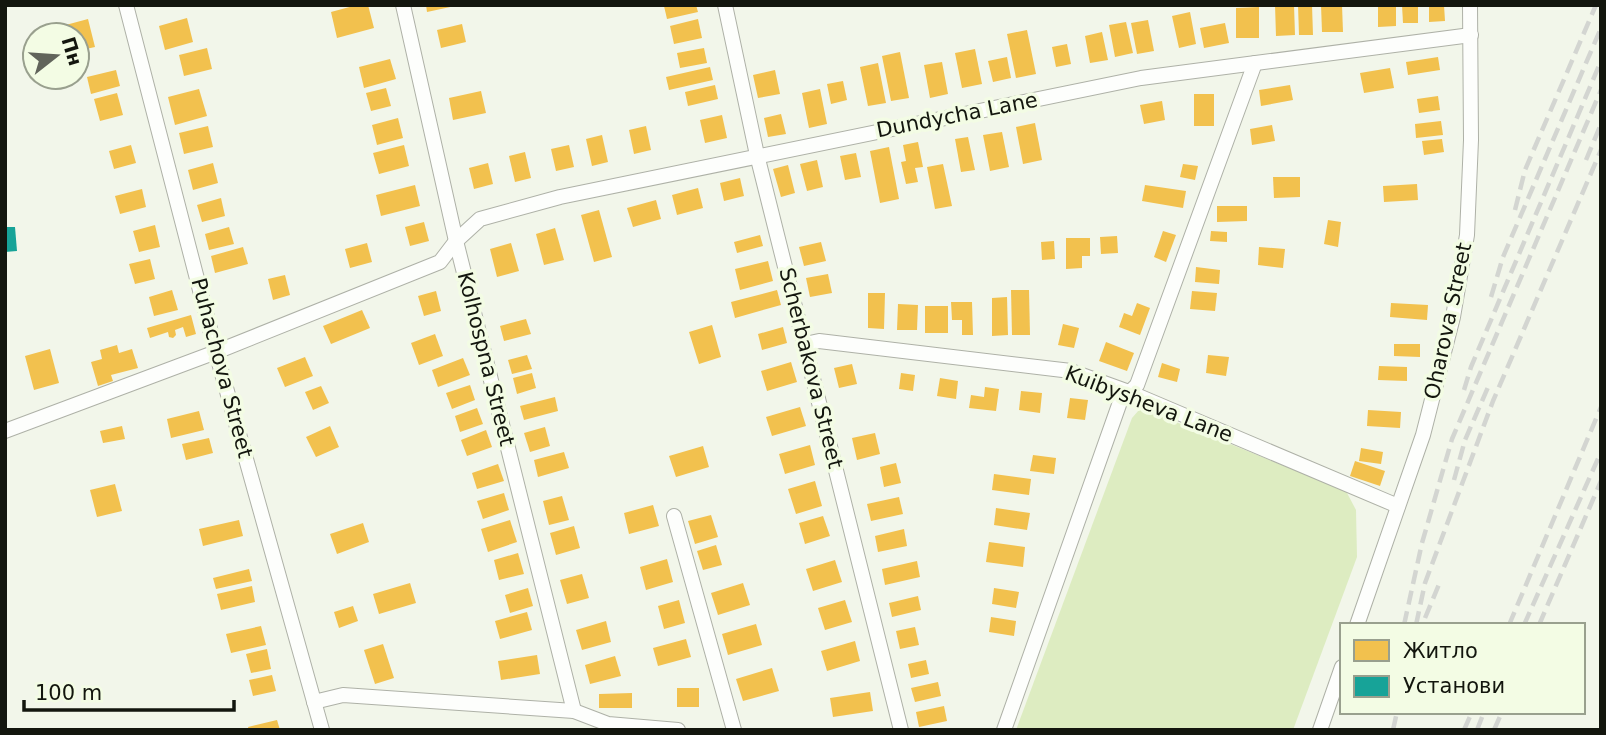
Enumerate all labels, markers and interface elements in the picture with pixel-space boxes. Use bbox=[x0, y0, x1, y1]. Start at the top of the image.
north arrow bbox=[21, 21, 91, 91]
text: Пн bbox=[57, 34, 87, 68]
street label: Dundycha Lane bbox=[874, 88, 1040, 142]
street label: Oharova Street bbox=[1420, 240, 1476, 402]
street label: Scherbakova Street bbox=[774, 265, 848, 471]
street label: Kolhospna Street bbox=[453, 269, 519, 449]
street label: Puhachova Street bbox=[186, 275, 258, 461]
street label: Kuibysheva Lane bbox=[1062, 361, 1236, 447]
legend bbox=[1340, 623, 1585, 714]
text: Житло bbox=[1403, 639, 1478, 663]
scale bar bbox=[24, 668, 234, 712]
text: Установи bbox=[1403, 674, 1505, 698]
text: 100 m bbox=[35, 681, 102, 705]

